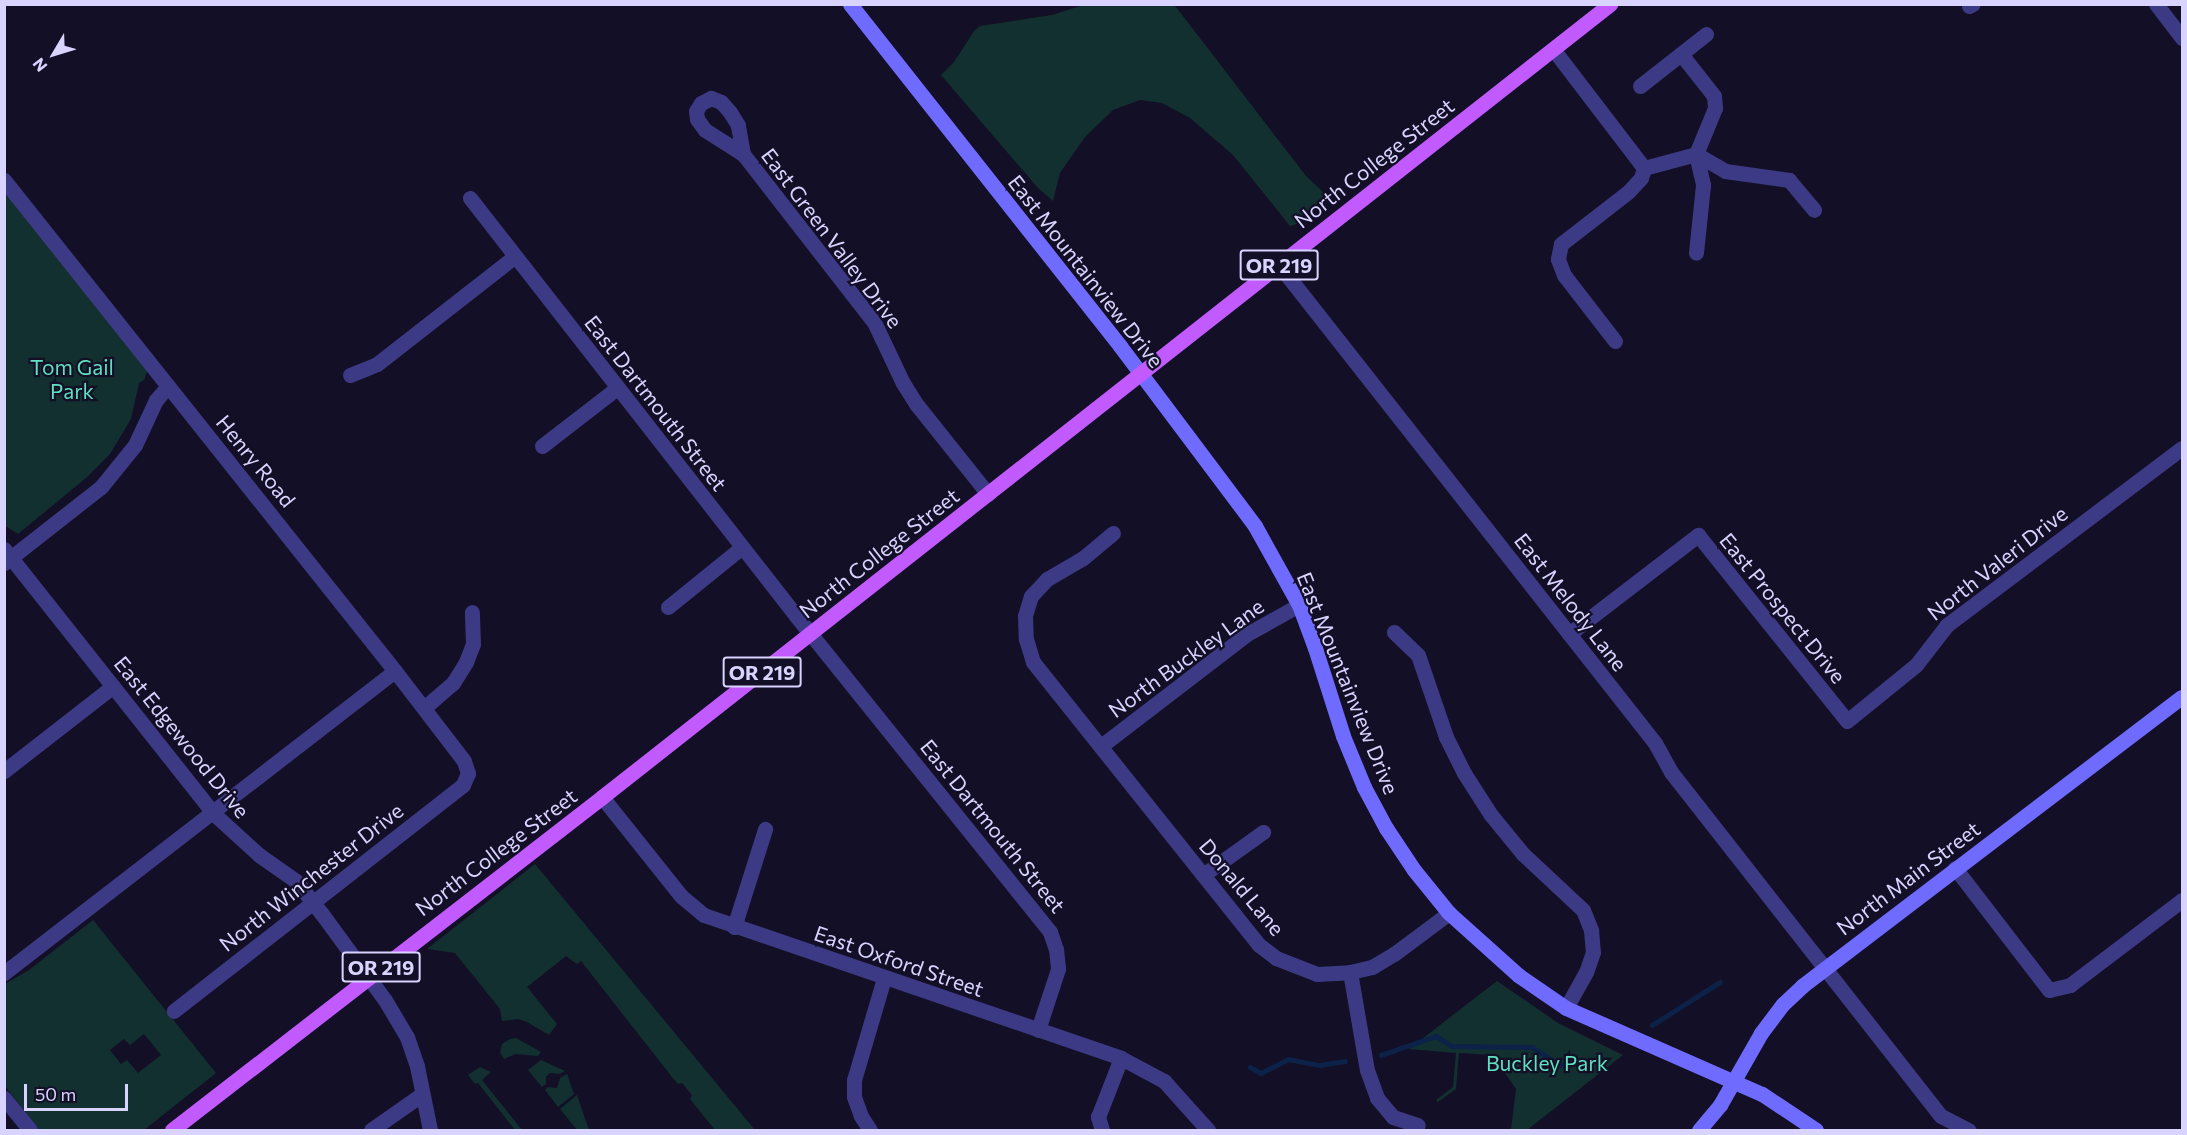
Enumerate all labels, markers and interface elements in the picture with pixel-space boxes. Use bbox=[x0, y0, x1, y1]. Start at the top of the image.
north arrow bbox=[24, 24, 84, 84]
text: N bbox=[28, 55, 51, 76]
street label: North College Street bbox=[1289, 93, 1459, 233]
street label: East Green Valley Drive bbox=[756, 143, 908, 333]
street label: East Mountainview Drive bbox=[1003, 170, 1169, 372]
road number: OR 219 bbox=[1238, 248, 1320, 282]
street label: East Dartmouth Street bbox=[580, 310, 732, 496]
park label: Tom Gail Park bbox=[30, 354, 114, 404]
street label: Henry Road bbox=[211, 410, 301, 512]
street label: North College Street bbox=[794, 483, 964, 623]
street label: North Valeri Drive bbox=[1922, 501, 2072, 625]
street label: East Melody Lane bbox=[1509, 528, 1633, 676]
street label: East Prospect Drive bbox=[1715, 528, 1851, 688]
street label: East Mountainview Drive bbox=[1292, 568, 1404, 798]
street label: North Buckley Lane bbox=[1104, 593, 1268, 723]
street label: East Edgewood Drive bbox=[109, 651, 255, 823]
road number: OR 219 bbox=[722, 655, 802, 689]
street label: East Dartmouth Street bbox=[915, 734, 1071, 918]
street label: North College Street bbox=[410, 783, 582, 921]
street label: North Winchester Drive bbox=[214, 798, 408, 956]
street label: North Main Street bbox=[1831, 816, 1985, 940]
street label: Donald Lane bbox=[1194, 833, 1290, 941]
street label: East Oxford Street bbox=[811, 920, 987, 1002]
road number: OR 219 bbox=[340, 950, 422, 984]
park label: Buckley Park bbox=[1486, 1050, 1608, 1076]
scale bar bbox=[27, 1072, 130, 1110]
text: 50 m bbox=[35, 1083, 76, 1105]

